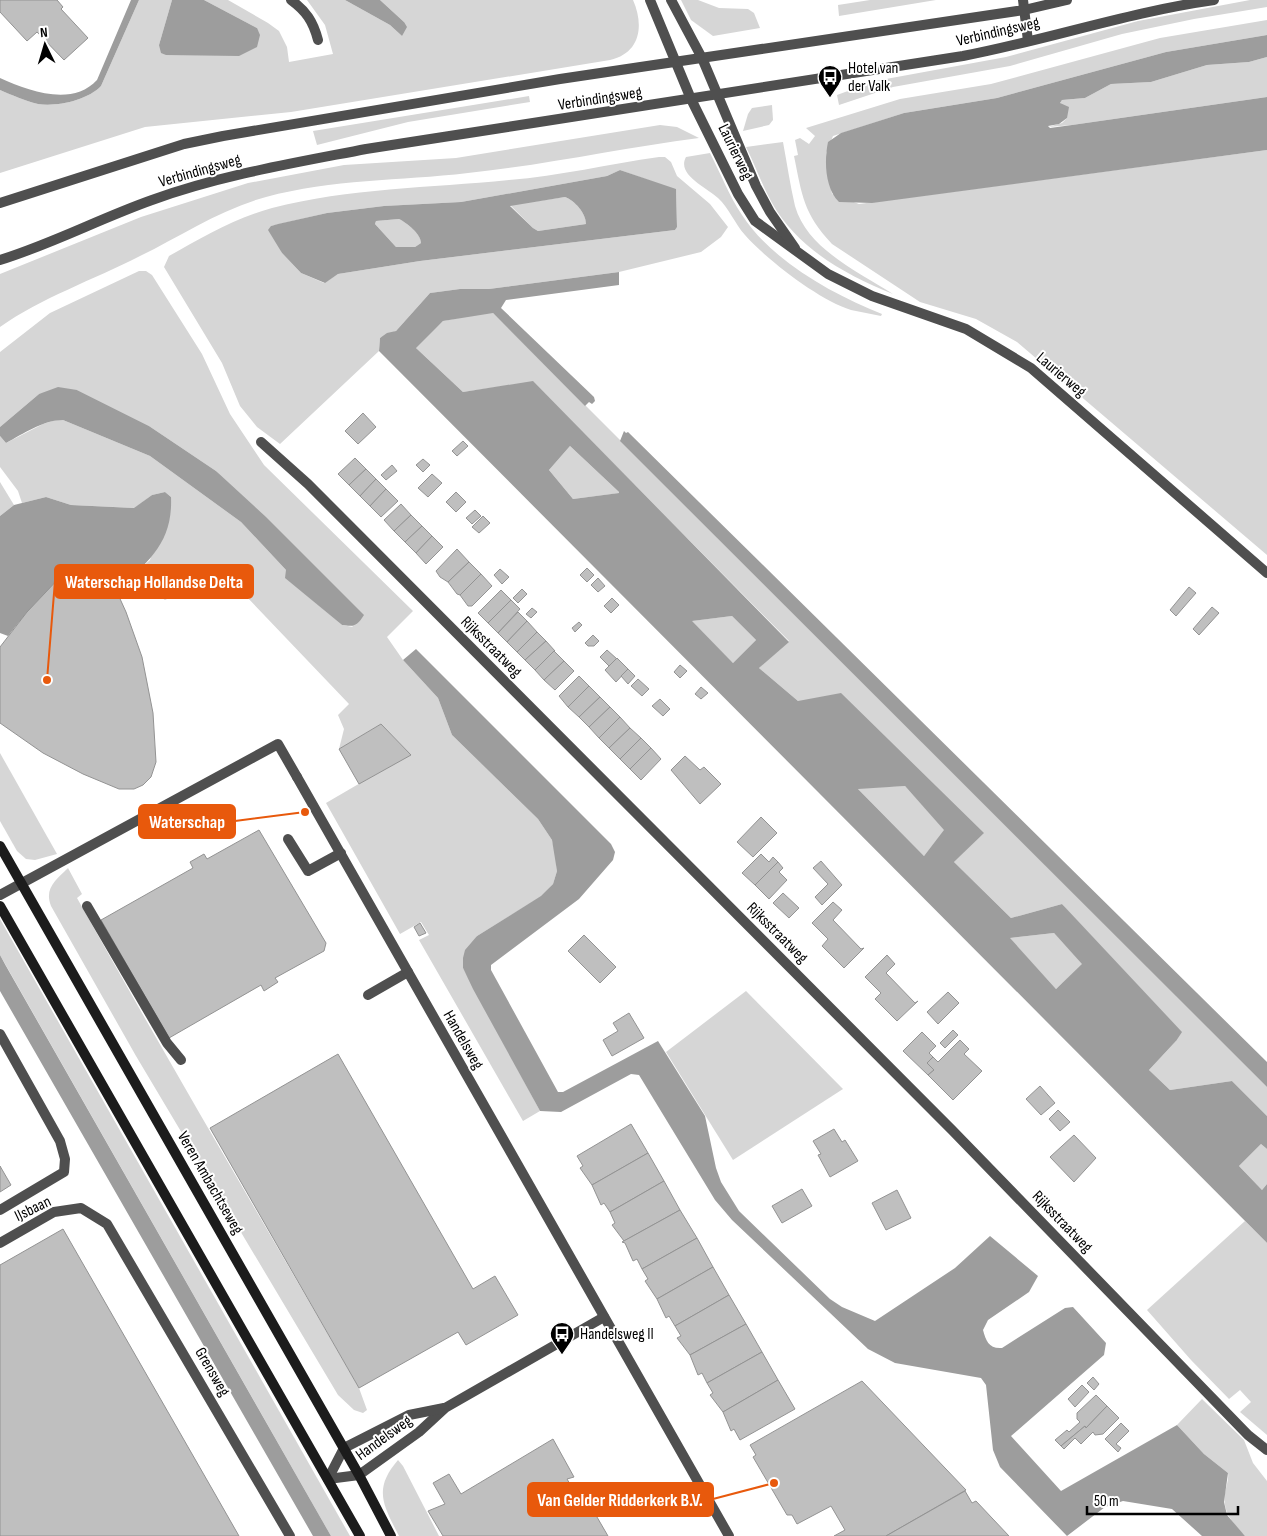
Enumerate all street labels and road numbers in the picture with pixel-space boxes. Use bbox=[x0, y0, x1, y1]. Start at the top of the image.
street label: Verbindingsweg bbox=[955, 13, 1041, 51]
street label: Verbindingsweg bbox=[557, 83, 643, 115]
street label: Laurierweg bbox=[713, 121, 757, 183]
street label: Verbindingsweg bbox=[157, 150, 243, 192]
street label: Laurierweg bbox=[1032, 349, 1090, 401]
street label: Rijksstraatweg bbox=[456, 612, 526, 682]
street label: Rijksstraatweg bbox=[742, 898, 812, 968]
street label: Handelsweg bbox=[439, 1007, 487, 1073]
street label: Veren Ambachtseweg bbox=[173, 1128, 247, 1238]
street label: Rijksstraatweg bbox=[1028, 1187, 1096, 1257]
street label: IJsbaan bbox=[12, 1192, 54, 1226]
street label: Grensweg bbox=[190, 1344, 234, 1400]
street label: Handelsweg bbox=[352, 1411, 416, 1465]

